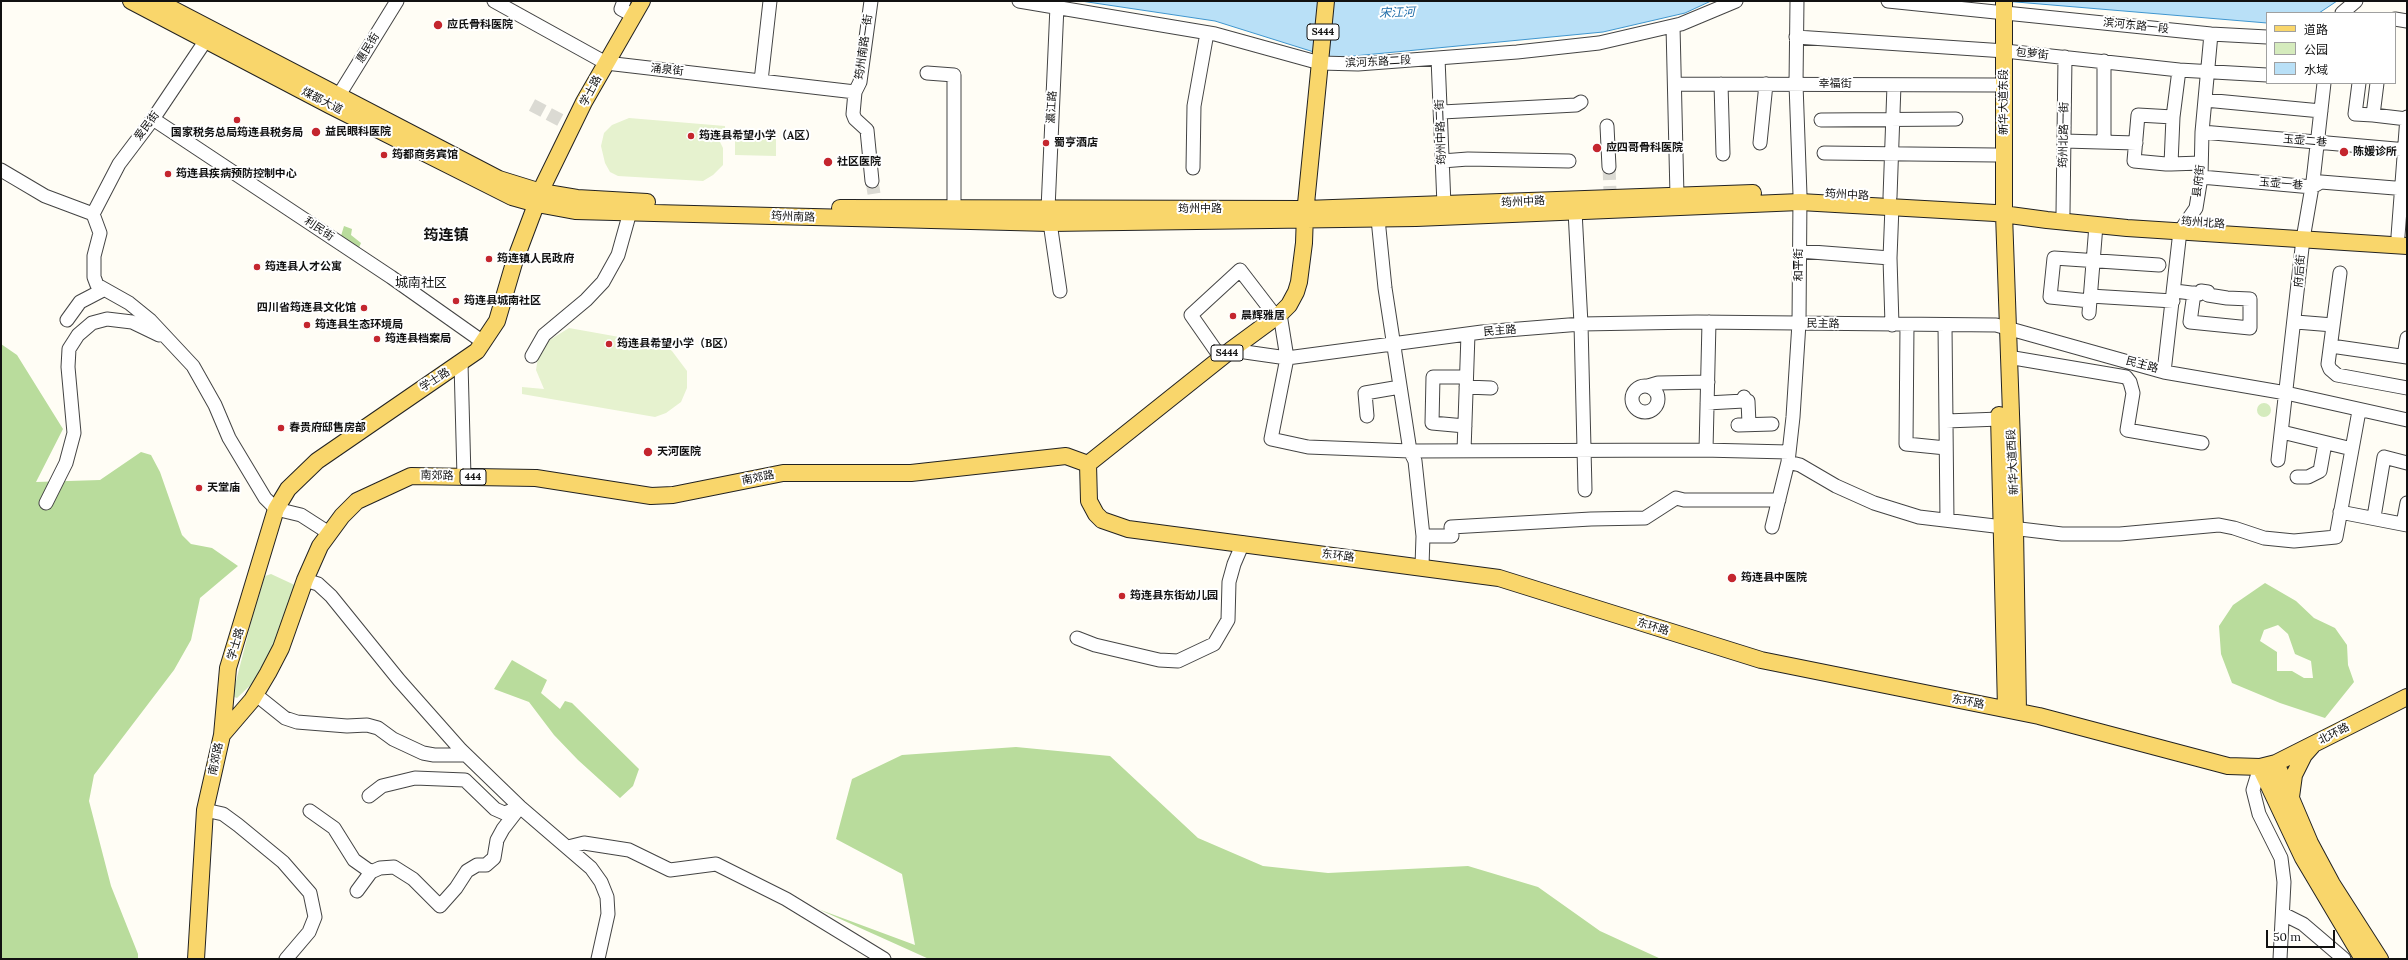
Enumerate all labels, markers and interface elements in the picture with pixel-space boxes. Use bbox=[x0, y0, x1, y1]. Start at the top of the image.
water label: 宋江河 bbox=[1379, 5, 1415, 21]
legend bbox=[2266, 12, 2396, 84]
street label: 筠州南路一街 bbox=[853, 13, 875, 81]
street label: 滨河东路一段 bbox=[2102, 16, 2170, 36]
place label: 应氏骨科医院 bbox=[447, 18, 513, 32]
marker: 应氏骨科医院 bbox=[432, 19, 444, 31]
text: 道路 bbox=[2304, 22, 2328, 37]
road number: S444 bbox=[1307, 24, 1339, 40]
street label: 惠民街 bbox=[354, 31, 382, 65]
text: 公园 bbox=[2304, 42, 2328, 57]
street label: 包萝街 bbox=[2015, 46, 2049, 62]
street label: 滨河东路二段 bbox=[1345, 54, 1411, 70]
street label: 涌泉街 bbox=[650, 62, 684, 78]
text: 水域 bbox=[2304, 62, 2328, 77]
street label: 新华大道东段 bbox=[1997, 69, 2011, 135]
street label: 学士路 bbox=[577, 73, 605, 109]
street label: 幸福街 bbox=[1819, 77, 1851, 91]
street label: 煤都大道 bbox=[299, 85, 345, 117]
street label: 瀛江路 bbox=[1045, 90, 1059, 124]
street label: 筠州中路二街 bbox=[1433, 99, 1449, 165]
street label: 筠州北路一街 bbox=[2057, 102, 2071, 168]
street label: 爱民街 bbox=[132, 109, 162, 143]
marker: 国家税务总局筠连县税务局 bbox=[232, 115, 242, 125]
place label: 益民眼科医院 bbox=[325, 125, 391, 139]
place label: 国家税务总局筠连县税务局 bbox=[171, 126, 303, 140]
marker: 益民眼科医院 bbox=[310, 126, 322, 138]
place label: 筠连县希望小学（A区） bbox=[699, 129, 816, 143]
marker: 筠连县希望小学（A区） bbox=[686, 131, 696, 141]
street label: 玉壶二巷 bbox=[2283, 133, 2327, 149]
place label: 蜀亨酒店 bbox=[1054, 136, 1098, 150]
marker: 蜀亨酒店 bbox=[1041, 138, 1051, 148]
place label: 应四哥骨科医院 bbox=[1606, 141, 1683, 155]
marker: 应四哥骨科医院 bbox=[1591, 142, 1603, 154]
place label: 陈媛诊所 bbox=[2353, 145, 2397, 159]
marker: 陈媛诊所 bbox=[2338, 146, 2350, 158]
place label: 筠都商务宾馆 bbox=[392, 148, 458, 162]
marker: 筠都商务宾馆 bbox=[379, 150, 389, 160]
place label: 社区医院 bbox=[837, 155, 881, 169]
marker: 社区医院 bbox=[822, 156, 834, 168]
street label: 县府街 bbox=[2190, 164, 2208, 198]
place label: 筠连县疾病预防控制中心 bbox=[176, 167, 297, 181]
marker: 筠连县疾病预防控制中心 bbox=[163, 169, 173, 179]
street label: 玉壶一巷 bbox=[2259, 176, 2303, 192]
street label: 筠州中路 bbox=[1825, 187, 1869, 203]
street label: 筠州中路 bbox=[1501, 194, 1545, 210]
street label: 筠州中路 bbox=[1178, 202, 1222, 216]
street label: 筠州南路 bbox=[771, 210, 815, 224]
street label: 利民街 bbox=[302, 214, 336, 244]
street label: 筠州北路 bbox=[2181, 215, 2225, 231]
district label: 筠连镇 bbox=[424, 227, 468, 245]
street label: 和平街 bbox=[1792, 249, 1806, 281]
place label: 筠连镇人民政府 bbox=[497, 252, 574, 266]
marker: 筠连镇人民政府 bbox=[484, 254, 494, 264]
street label: 府后街 bbox=[2292, 254, 2308, 288]
place label: 筠连县人才公寓 bbox=[265, 260, 342, 274]
marker: 筠连县人才公寓 bbox=[252, 262, 262, 272]
district label: 城南社区 bbox=[395, 275, 447, 291]
place label: 筠连县城南社区 bbox=[464, 294, 541, 308]
marker: 筠连县城南社区 bbox=[451, 296, 461, 306]
place label: 四川省筠连县文化馆 bbox=[257, 301, 356, 315]
marker: 四川省筠连县文化馆 bbox=[359, 303, 369, 313]
place label: 晨辉雅居 bbox=[1241, 309, 1285, 323]
marker: 晨辉雅居 bbox=[1228, 311, 1238, 321]
street label: 民主路 bbox=[1806, 317, 1840, 331]
place label: 筠连县生态环境局 bbox=[315, 318, 403, 332]
marker: 筠连县生态环境局 bbox=[302, 320, 312, 330]
street label: 民主路 bbox=[1483, 323, 1517, 339]
place label: 筠连县档案局 bbox=[385, 332, 451, 346]
marker: 筠连县档案局 bbox=[372, 334, 382, 344]
place label: 筠连县希望小学（B区） bbox=[617, 337, 734, 351]
marker: 筠连县希望小学（B区） bbox=[604, 339, 614, 349]
road number: S444 bbox=[1211, 345, 1243, 361]
street label: 民主路 bbox=[2124, 354, 2160, 376]
street label: 学士路 bbox=[418, 365, 452, 395]
place label: 春贵府邸售房部 bbox=[289, 421, 366, 435]
marker: 春贵府邸售房部 bbox=[276, 423, 286, 433]
street label: 新华大道西段 bbox=[2005, 429, 2021, 495]
place label: 天河医院 bbox=[657, 445, 701, 459]
marker: 天河医院 bbox=[642, 446, 654, 458]
street label: 南郊路 bbox=[741, 468, 775, 488]
street label: 南郊路 bbox=[420, 469, 454, 483]
road number: 444 bbox=[460, 469, 486, 485]
place label: 天堂庙 bbox=[207, 481, 240, 495]
marker: 天堂庙 bbox=[194, 483, 204, 493]
street label: 东环路 bbox=[1321, 547, 1355, 565]
place label: 筠连县中医院 bbox=[1741, 571, 1807, 585]
marker: 筠连县中医院 bbox=[1726, 572, 1738, 584]
place label: 筠连县东街幼儿园 bbox=[1130, 589, 1218, 603]
marker: 筠连县东街幼儿园 bbox=[1117, 591, 1127, 601]
street label: 东环路 bbox=[1635, 616, 1671, 638]
street label: 学士路 bbox=[225, 626, 247, 662]
street label: 东环路 bbox=[1951, 692, 1985, 712]
street label: 北环路 bbox=[2316, 721, 2352, 747]
street label: 南郊路 bbox=[206, 741, 226, 777]
scale bar bbox=[2268, 922, 2337, 948]
text: 50 m bbox=[2273, 929, 2301, 944]

